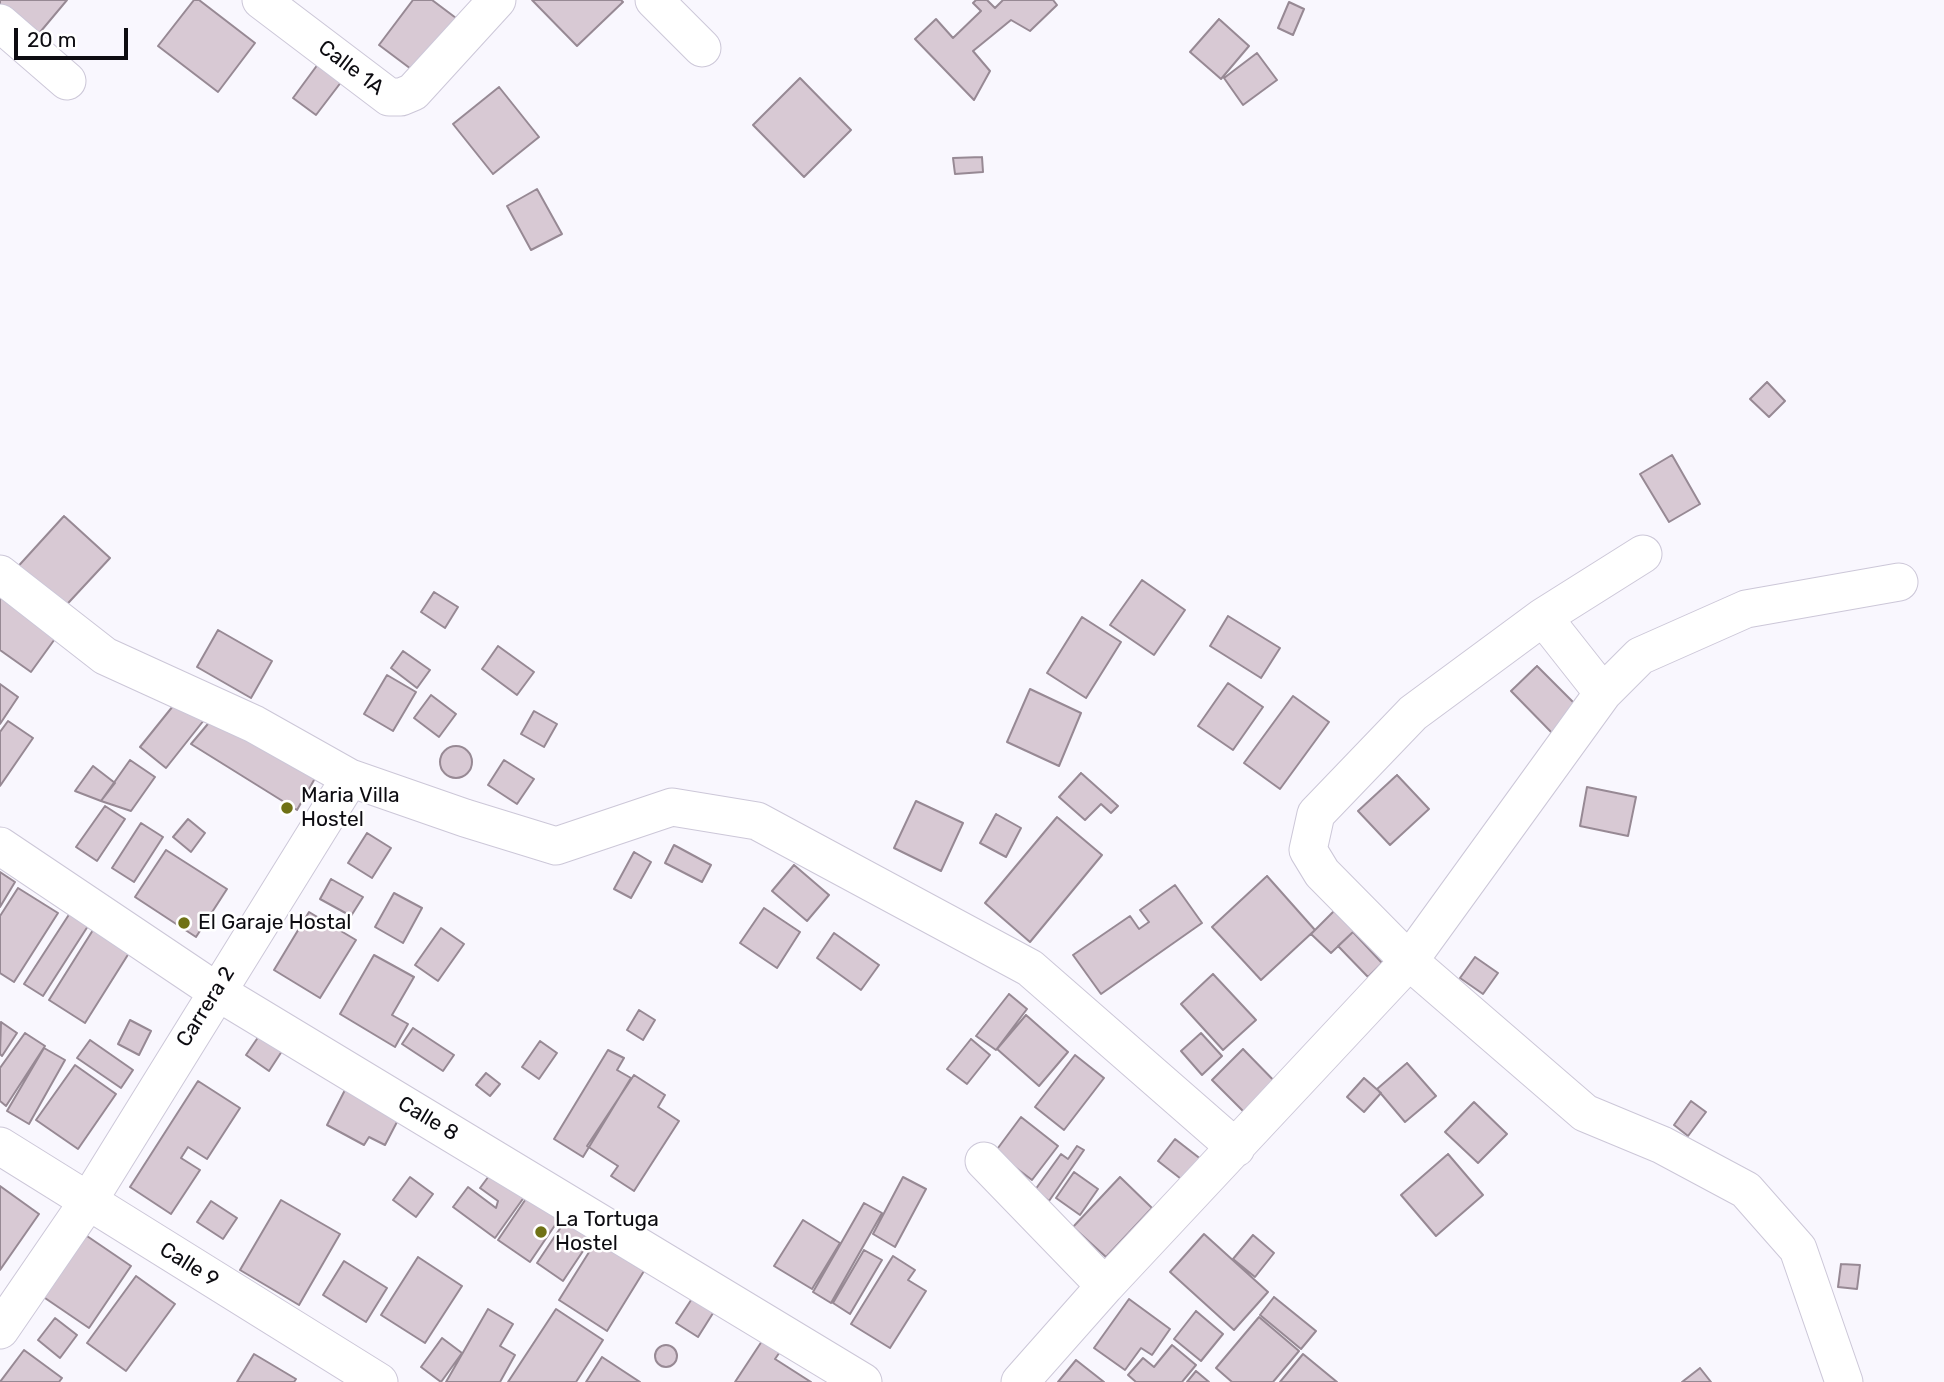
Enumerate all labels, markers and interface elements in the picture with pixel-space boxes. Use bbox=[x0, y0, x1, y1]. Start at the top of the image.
scale bar bbox=[18, 14, 131, 58]
text: 20 m bbox=[27, 27, 76, 52]
street label: Calle 1A bbox=[313, 35, 389, 101]
place label: Maria Villa Hostel bbox=[301, 783, 400, 833]
marker: Maria Villa Hostel bbox=[279, 800, 295, 816]
place label: El Garaje Hostal bbox=[198, 910, 351, 936]
marker: El Garaje Hostal bbox=[176, 915, 192, 931]
street label: Carrera 2 bbox=[171, 962, 241, 1052]
street label: Calle 8 bbox=[393, 1091, 463, 1147]
place label: La Tortuga Hostel bbox=[555, 1207, 659, 1257]
marker: La Tortuga Hostel bbox=[533, 1224, 549, 1240]
street label: Calle 9 bbox=[155, 1237, 223, 1293]

